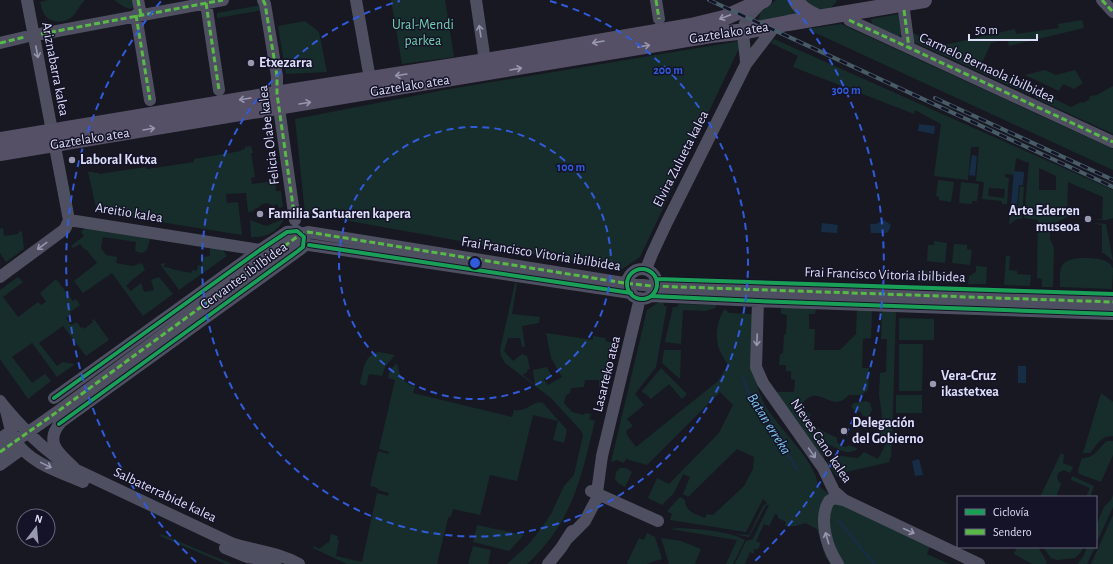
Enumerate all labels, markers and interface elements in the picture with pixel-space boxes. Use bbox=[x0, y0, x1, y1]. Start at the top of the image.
one-way arrow bbox=[720, 13, 732, 21]
scale bar bbox=[969, 16, 1037, 42]
park label: Ural-Mendi parkea bbox=[392, 18, 454, 48]
street label: Gaztelako atea bbox=[688, 20, 770, 46]
street label: Ariznabarra kalea bbox=[39, 21, 71, 118]
text: 50 m bbox=[975, 24, 998, 36]
one-way arrow bbox=[476, 25, 484, 38]
street label: Carmelo Bernaola ibilbidea bbox=[917, 30, 1057, 106]
one-way arrow bbox=[592, 38, 605, 46]
one-way arrow bbox=[637, 42, 650, 50]
one-way arrow bbox=[33, 45, 41, 58]
place label: Etxezarra bbox=[259, 56, 313, 70]
marker: Etxezarra bbox=[246, 58, 256, 68]
one-way arrow bbox=[509, 64, 522, 72]
text: 200 m bbox=[653, 64, 683, 76]
one-way arrow bbox=[395, 71, 408, 79]
street label: Gaztelako atea bbox=[369, 73, 451, 99]
street label: Felicia Olabe kalea bbox=[256, 84, 282, 186]
text: 300 m bbox=[831, 84, 861, 96]
one-way arrow bbox=[238, 95, 251, 103]
one-way arrow bbox=[298, 99, 311, 107]
street label: Elvira Zulueta kalea bbox=[651, 108, 712, 209]
one-way arrow bbox=[142, 125, 155, 133]
street label: Gaztelako atea bbox=[49, 126, 131, 152]
place label: Laboral Kutxa bbox=[80, 153, 157, 167]
marker: Laboral Kutxa bbox=[67, 155, 77, 165]
text: 100 m bbox=[557, 161, 585, 173]
street label: Areitio kalea bbox=[94, 201, 164, 225]
place label: Arte Ederren museoa bbox=[1009, 204, 1080, 234]
place label: Familia Santuaren kapera bbox=[268, 207, 411, 221]
marker: Familia Santuaren kapera bbox=[255, 209, 265, 219]
marker: Arte Ederren museoa bbox=[1083, 214, 1093, 224]
street label: Frai Francisco Vitoria ibilbidea bbox=[460, 234, 622, 274]
street label: Cervantes ibilbidea bbox=[198, 240, 291, 312]
one-way arrow bbox=[36, 242, 47, 251]
centre of rings bbox=[468, 256, 482, 270]
street label: Frai Francisco Vitoria ibilbidea bbox=[804, 265, 966, 285]
one-way arrow bbox=[753, 333, 760, 346]
street label: Lasarteko atea bbox=[591, 334, 623, 414]
place label: Vera-Cruz ikastetxea bbox=[941, 369, 999, 399]
marker: Vera-Cruz ikastetxea bbox=[928, 379, 938, 389]
water label: Batan erreka bbox=[744, 391, 794, 457]
street label: Nieves Cano kalea bbox=[788, 396, 855, 486]
place label: Delegación del Gobierno bbox=[852, 416, 924, 446]
marker: Delegación del Gobierno bbox=[839, 426, 849, 436]
one-way arrow bbox=[808, 447, 816, 458]
one-way arrow bbox=[40, 462, 52, 469]
street label: Salbaterrabide kalea bbox=[111, 465, 219, 525]
legend bbox=[957, 496, 1097, 548]
text: Ciclovía bbox=[993, 506, 1029, 518]
north arrow bbox=[16, 508, 56, 548]
text: N bbox=[33, 513, 44, 525]
text: Sendero bbox=[993, 526, 1032, 538]
one-way arrow bbox=[903, 528, 915, 535]
one-way arrow bbox=[823, 531, 830, 544]

